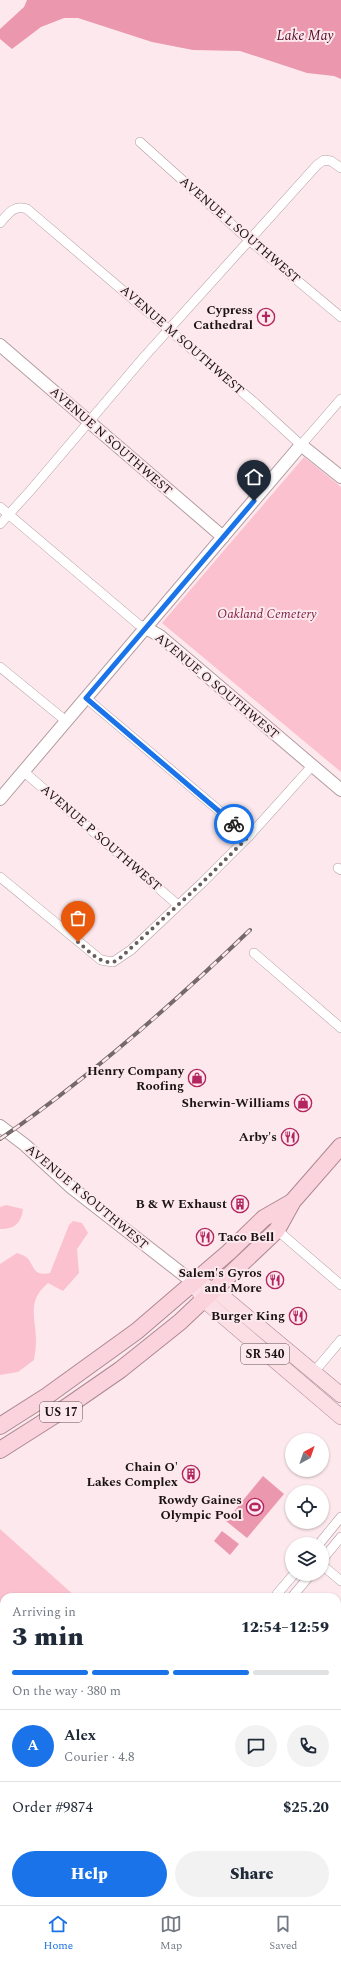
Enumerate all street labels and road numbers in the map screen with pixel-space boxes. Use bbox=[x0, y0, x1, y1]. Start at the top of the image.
street label: AVENUE L SOUTHWEST bbox=[175, 172, 305, 288]
street label: AVENUE M SOUTHWEST bbox=[115, 280, 249, 400]
street label: AVENUE N SOUTHWEST bbox=[45, 382, 177, 500]
street label: AVENUE O SOUTHWEST bbox=[150, 628, 284, 744]
street label: AVENUE P SOUTHWEST bbox=[36, 780, 166, 896]
street label: AVENUE R SOUTHWEST bbox=[21, 1140, 153, 1255]
road number: SR 540 bbox=[241, 1344, 289, 1364]
road number: US 17 bbox=[40, 1402, 82, 1422]

